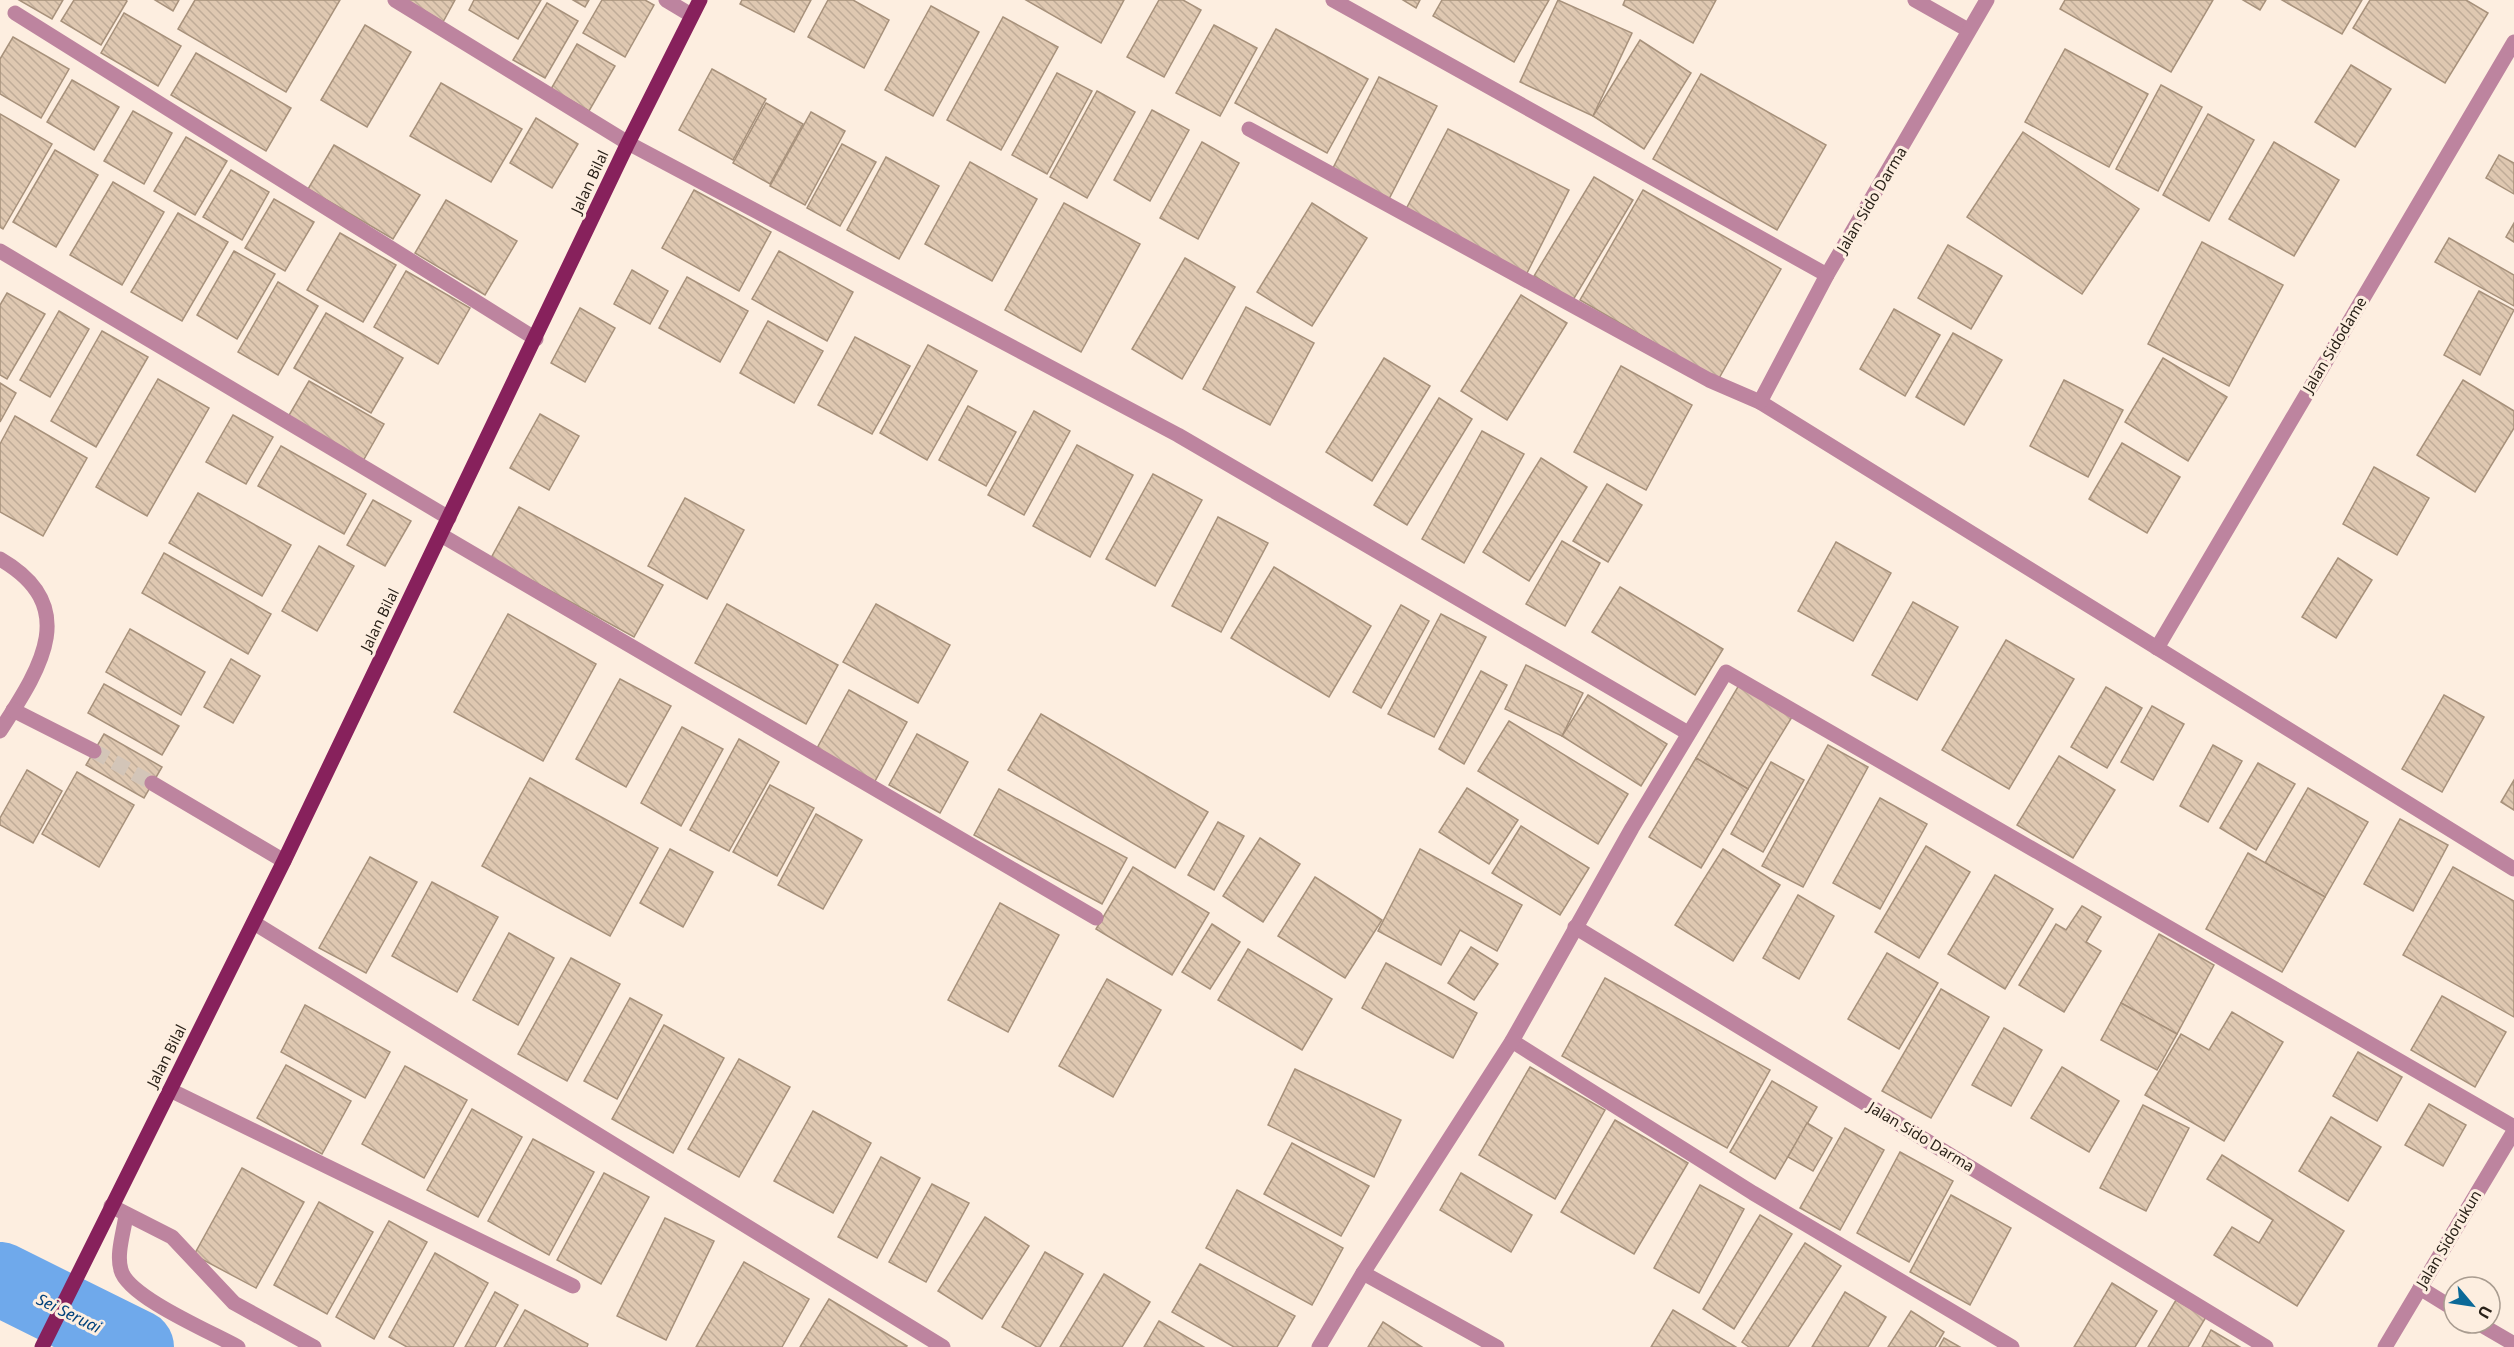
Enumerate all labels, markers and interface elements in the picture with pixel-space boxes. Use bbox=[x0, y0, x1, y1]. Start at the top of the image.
street label: Jalan Sido Darma bbox=[1831, 143, 1911, 258]
street label: Jalan Bilal bbox=[565, 147, 612, 218]
street label: Jalan Sidodame bbox=[2297, 293, 2371, 398]
street label: Jalan Bilal bbox=[354, 585, 403, 656]
street label: Jalan Bilal bbox=[141, 1021, 190, 1092]
street label: Jalan Sido Darma bbox=[1863, 1096, 1978, 1176]
street label: Jalan Sidorukun bbox=[2410, 1186, 2485, 1293]
north arrow bbox=[2442, 1275, 2502, 1335]
water label: Sei Seruai bbox=[33, 1288, 106, 1338]
text: U bbox=[2473, 1302, 2498, 1323]

